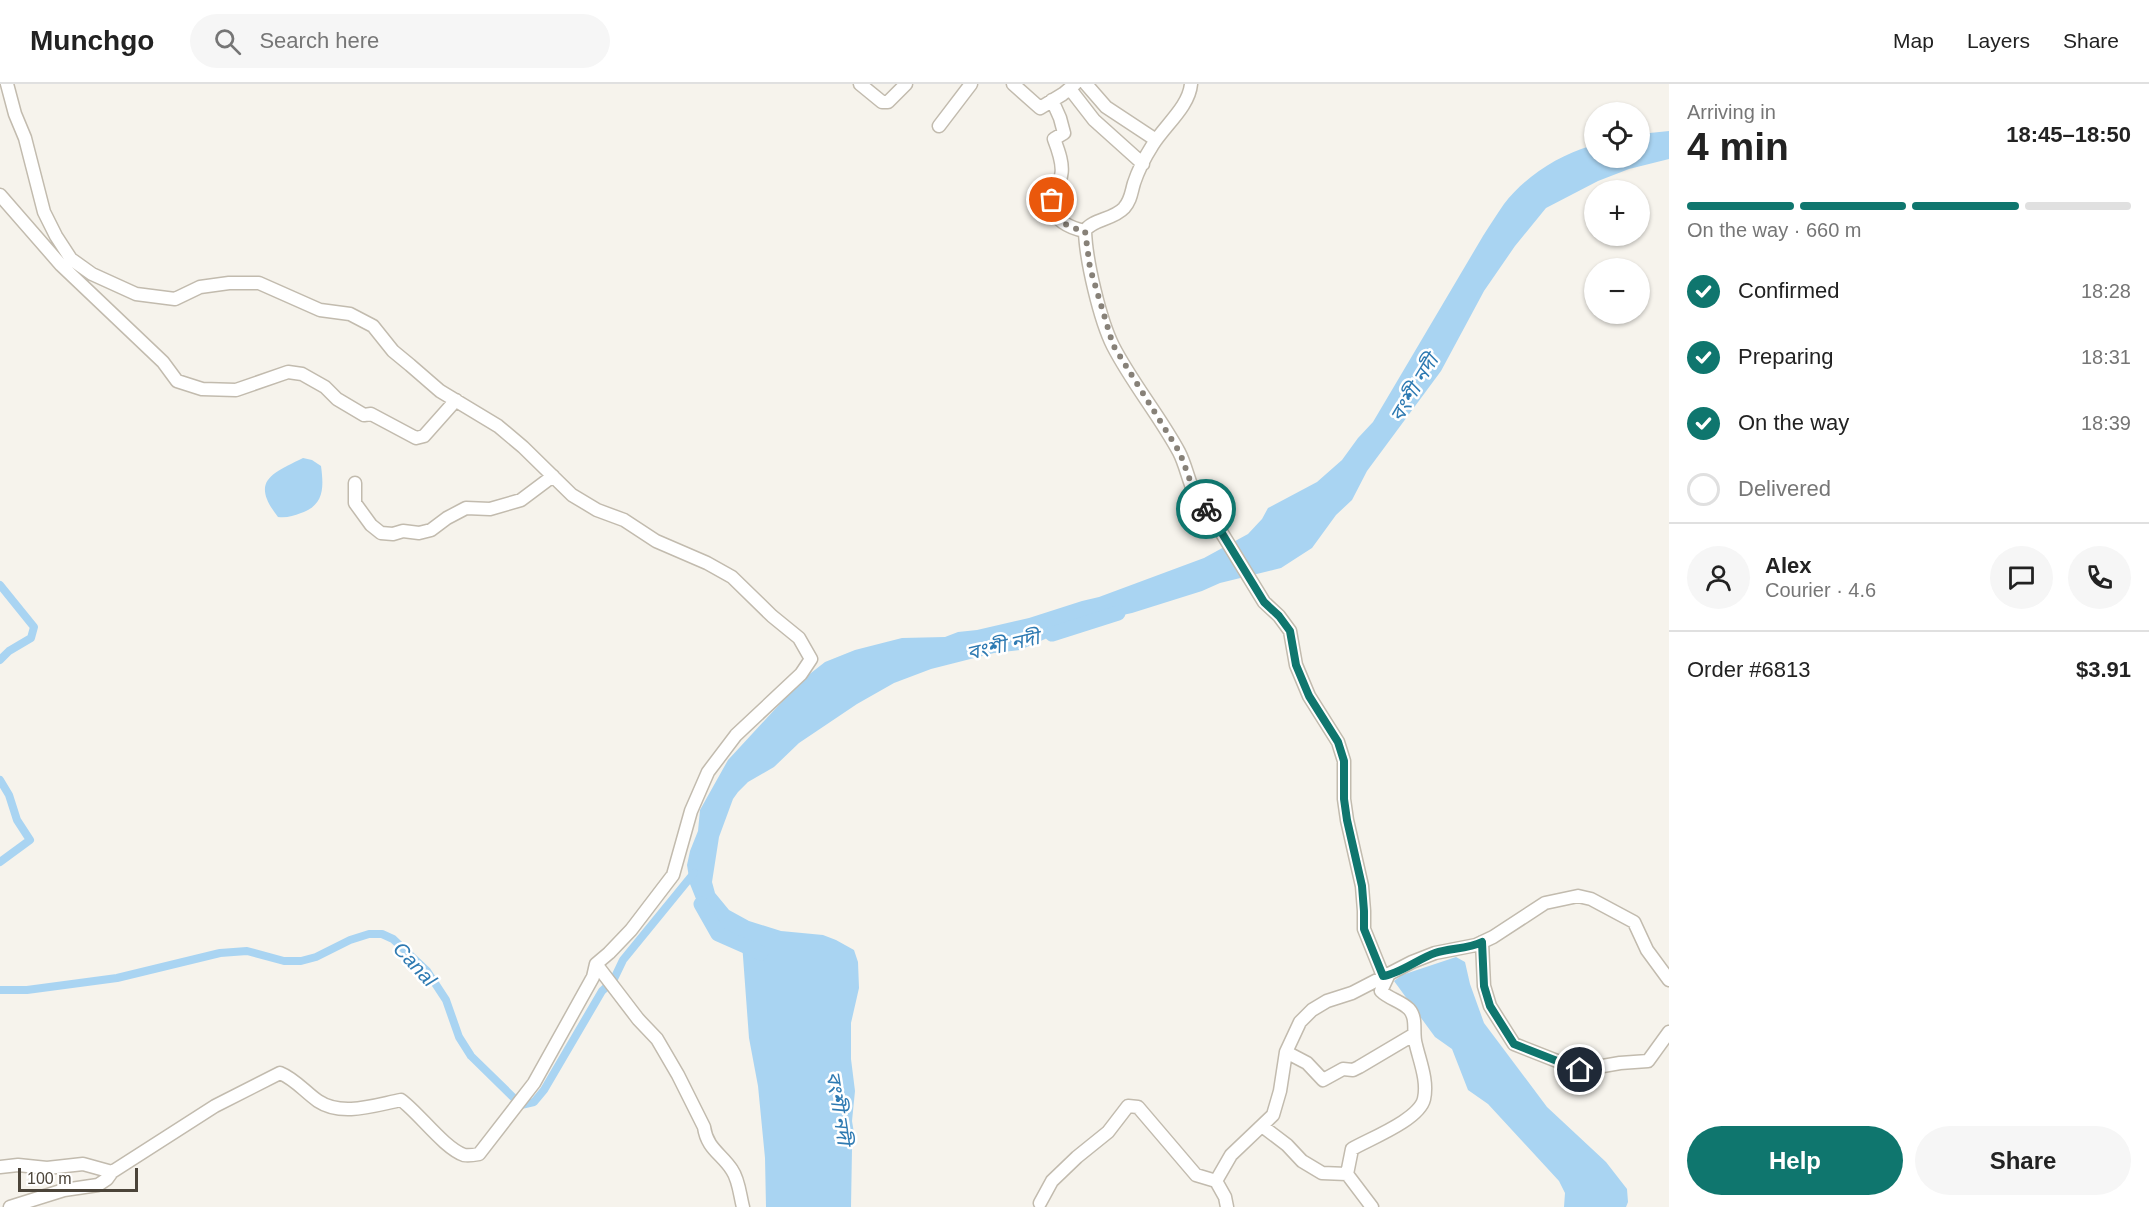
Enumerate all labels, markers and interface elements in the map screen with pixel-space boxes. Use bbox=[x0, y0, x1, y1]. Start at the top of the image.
search box bbox=[190, 14, 610, 68]
text: Munchgo bbox=[30, 25, 154, 56]
icon: search bbox=[211, 25, 244, 58]
text: Search here bbox=[259, 28, 379, 53]
text: Map bbox=[1893, 29, 1934, 52]
text: Layers bbox=[1967, 29, 2030, 52]
text: Share bbox=[2063, 29, 2119, 52]
text: Arriving in bbox=[1687, 101, 1776, 123]
map controls bbox=[1584, 102, 1650, 324]
button: locate bbox=[1584, 102, 1650, 168]
text: 18:45–18:50 bbox=[2006, 122, 2131, 147]
text: 4 min bbox=[1687, 125, 1789, 168]
pin bbox=[1026, 174, 1077, 225]
button: + bbox=[1584, 180, 1650, 246]
icon: bag bbox=[1035, 183, 1068, 216]
text: On the way · 660 m bbox=[1687, 219, 1862, 241]
button: − bbox=[1584, 258, 1650, 324]
icon: check bbox=[1687, 275, 1720, 308]
text: Confirmed bbox=[1738, 278, 1839, 303]
text: 18:28 bbox=[2081, 280, 2131, 302]
icon: check bbox=[1687, 341, 1720, 374]
text: Preparing bbox=[1738, 344, 1833, 369]
text: 18:31 bbox=[2081, 346, 2131, 368]
water label: বংশী নদী bbox=[1385, 347, 1444, 425]
icon: check bbox=[1687, 407, 1720, 440]
text: On the way bbox=[1738, 410, 1849, 435]
text: 18:39 bbox=[2081, 412, 2131, 434]
text: Delivered bbox=[1738, 476, 1831, 501]
courier bbox=[1176, 479, 1236, 539]
icon: bike bbox=[1190, 493, 1223, 526]
button: person bbox=[1687, 546, 1750, 609]
button: chat bbox=[1990, 546, 2053, 609]
button: phone bbox=[2068, 546, 2131, 609]
text: Alex bbox=[1765, 553, 1811, 578]
text: Courier · 4.6 bbox=[1765, 579, 1876, 601]
water label: বংশী নদী bbox=[964, 624, 1045, 664]
text: Order #6813 bbox=[1687, 657, 1811, 682]
text: $3.91 bbox=[2076, 657, 2131, 682]
water label: Canal bbox=[389, 937, 441, 991]
pin bbox=[1554, 1044, 1605, 1095]
icon: home bbox=[1563, 1053, 1596, 1086]
water label: বংশী নদী bbox=[822, 1070, 857, 1150]
button: Help bbox=[1687, 1126, 1903, 1195]
button: Share bbox=[1915, 1126, 2131, 1195]
scale bar bbox=[18, 1165, 138, 1192]
text: 100 m bbox=[27, 1170, 71, 1187]

